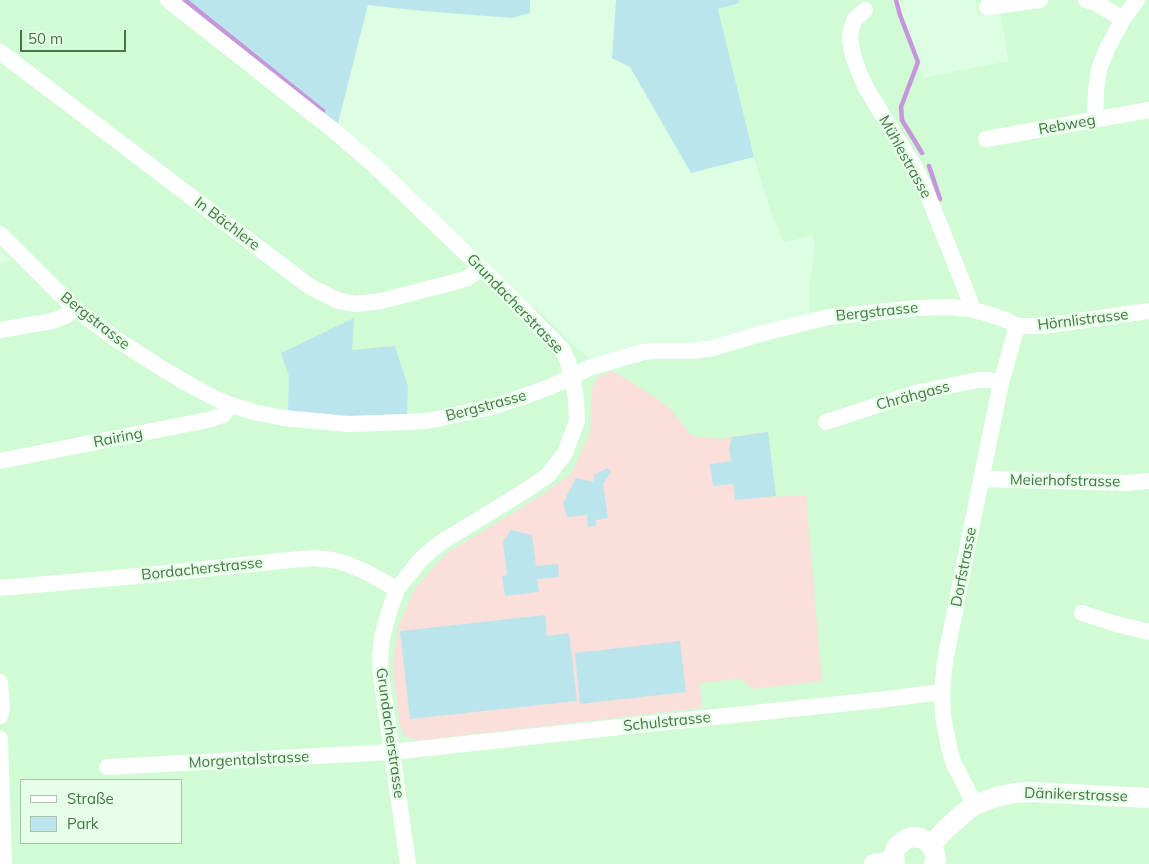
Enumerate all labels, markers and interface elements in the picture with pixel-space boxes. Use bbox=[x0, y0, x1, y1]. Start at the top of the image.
scale bar bbox=[22, 20, 129, 52]
text: 50 m bbox=[28, 29, 63, 48]
street label: Rebweg bbox=[1037, 111, 1097, 139]
street label: Mühlestrasse bbox=[875, 112, 935, 202]
street label: In Bächlere bbox=[191, 194, 263, 254]
street label: Grundacherstrasse bbox=[463, 250, 567, 358]
street label: Bergstrasse bbox=[57, 288, 133, 354]
street label: Bergstrasse bbox=[835, 299, 919, 325]
street label: Hörnlistrasse bbox=[1037, 305, 1129, 335]
street label: Chrähgass bbox=[874, 378, 952, 414]
street label: Bergstrasse bbox=[444, 387, 528, 425]
street label: Rairing bbox=[92, 424, 144, 452]
street label: Meierhofstrasse bbox=[1010, 471, 1120, 491]
street label: Dorfstrasse bbox=[947, 526, 981, 608]
street label: Bordacherstrasse bbox=[140, 554, 264, 584]
street label: Grundacherstrasse bbox=[372, 667, 408, 799]
street label: Schulstrasse bbox=[622, 708, 712, 736]
street label: Morgentalstrasse bbox=[188, 748, 310, 772]
legend bbox=[20, 779, 182, 844]
street label: Dänikerstrasse bbox=[1024, 784, 1128, 806]
text: Straße bbox=[67, 789, 114, 808]
text: Park bbox=[67, 814, 99, 833]

